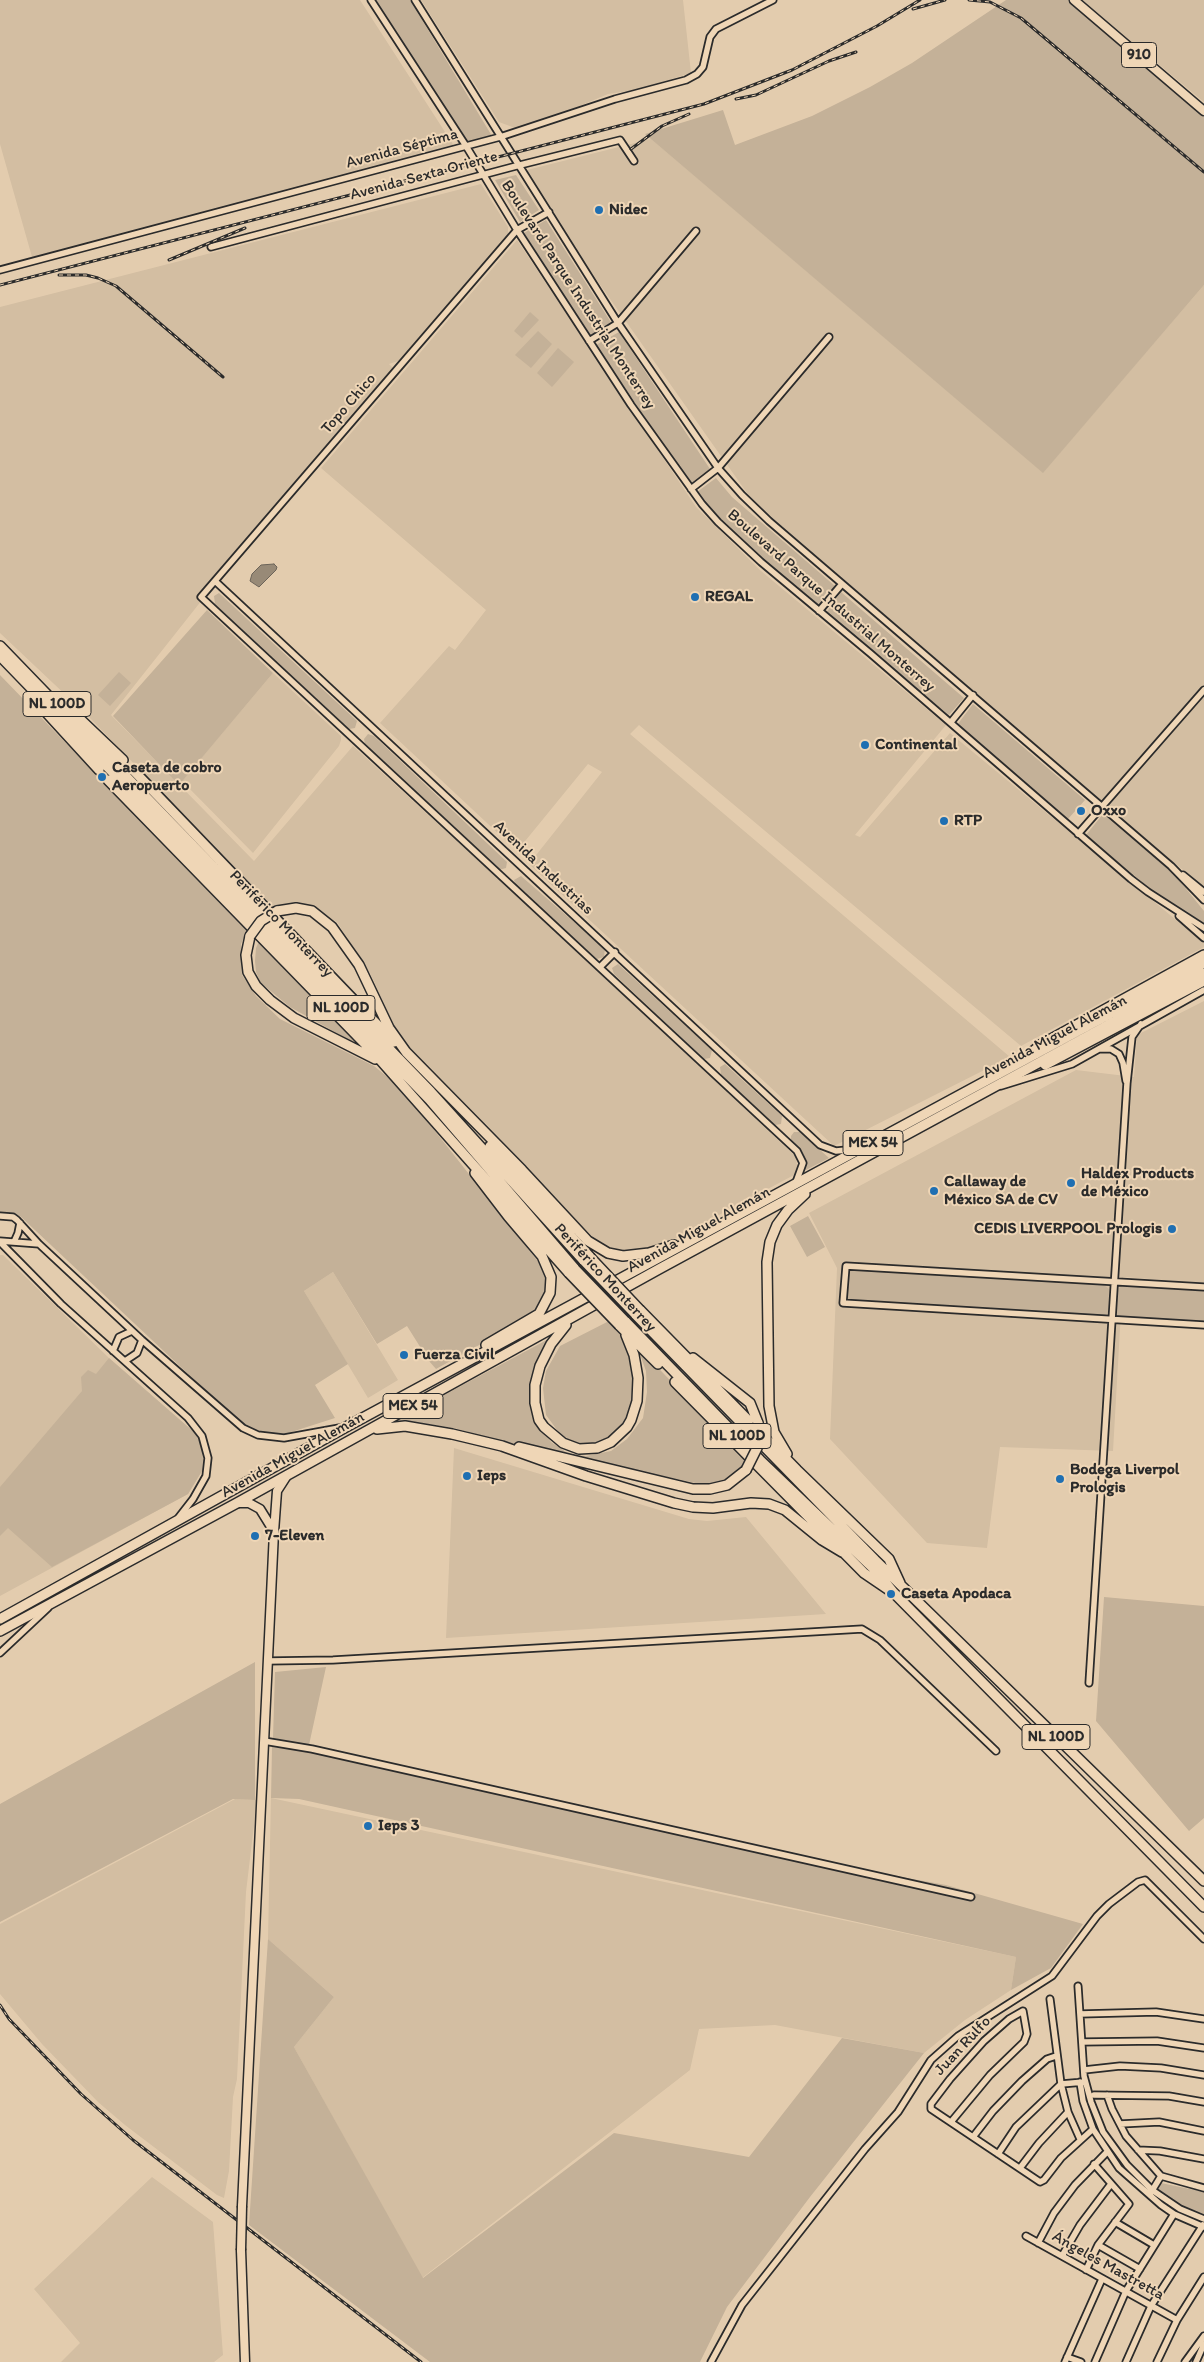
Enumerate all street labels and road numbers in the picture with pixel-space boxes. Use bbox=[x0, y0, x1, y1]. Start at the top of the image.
road number: 910 bbox=[1122, 42, 1156, 68]
street label: Avenida Séptima bbox=[344, 125, 460, 173]
street label: Avenida Sexta Oriente bbox=[348, 147, 500, 205]
street label: Boulevard Parque Industrial Monterrey bbox=[497, 177, 659, 413]
street label: Topo Chico bbox=[317, 370, 381, 438]
street label: Boulevard Parque Industrial Monterrey bbox=[723, 505, 939, 697]
road number: NL 100D bbox=[23, 692, 91, 716]
street label: Avenida Industrias bbox=[489, 817, 597, 919]
street label: Periférico Monterrey bbox=[225, 866, 337, 982]
street label: Avenida Miguel Alemán bbox=[980, 991, 1130, 1083]
road number: NL 100D bbox=[307, 996, 375, 1020]
road number: MEX 54 bbox=[843, 1130, 903, 1156]
street label: Avenida Miguel Alemán bbox=[624, 1183, 774, 1277]
street label: Periférico Monterrey bbox=[550, 1220, 660, 1336]
road number: MEX 54 bbox=[383, 1394, 443, 1418]
street label: Avenida Miguel Alemán bbox=[218, 1408, 368, 1502]
road number: NL 100D bbox=[703, 1424, 771, 1448]
road number: NL 100D bbox=[1022, 1724, 1090, 1750]
street label: Juan Rulfo bbox=[931, 2012, 995, 2080]
street label: Ángeles Mastretta bbox=[1048, 2227, 1168, 2305]

